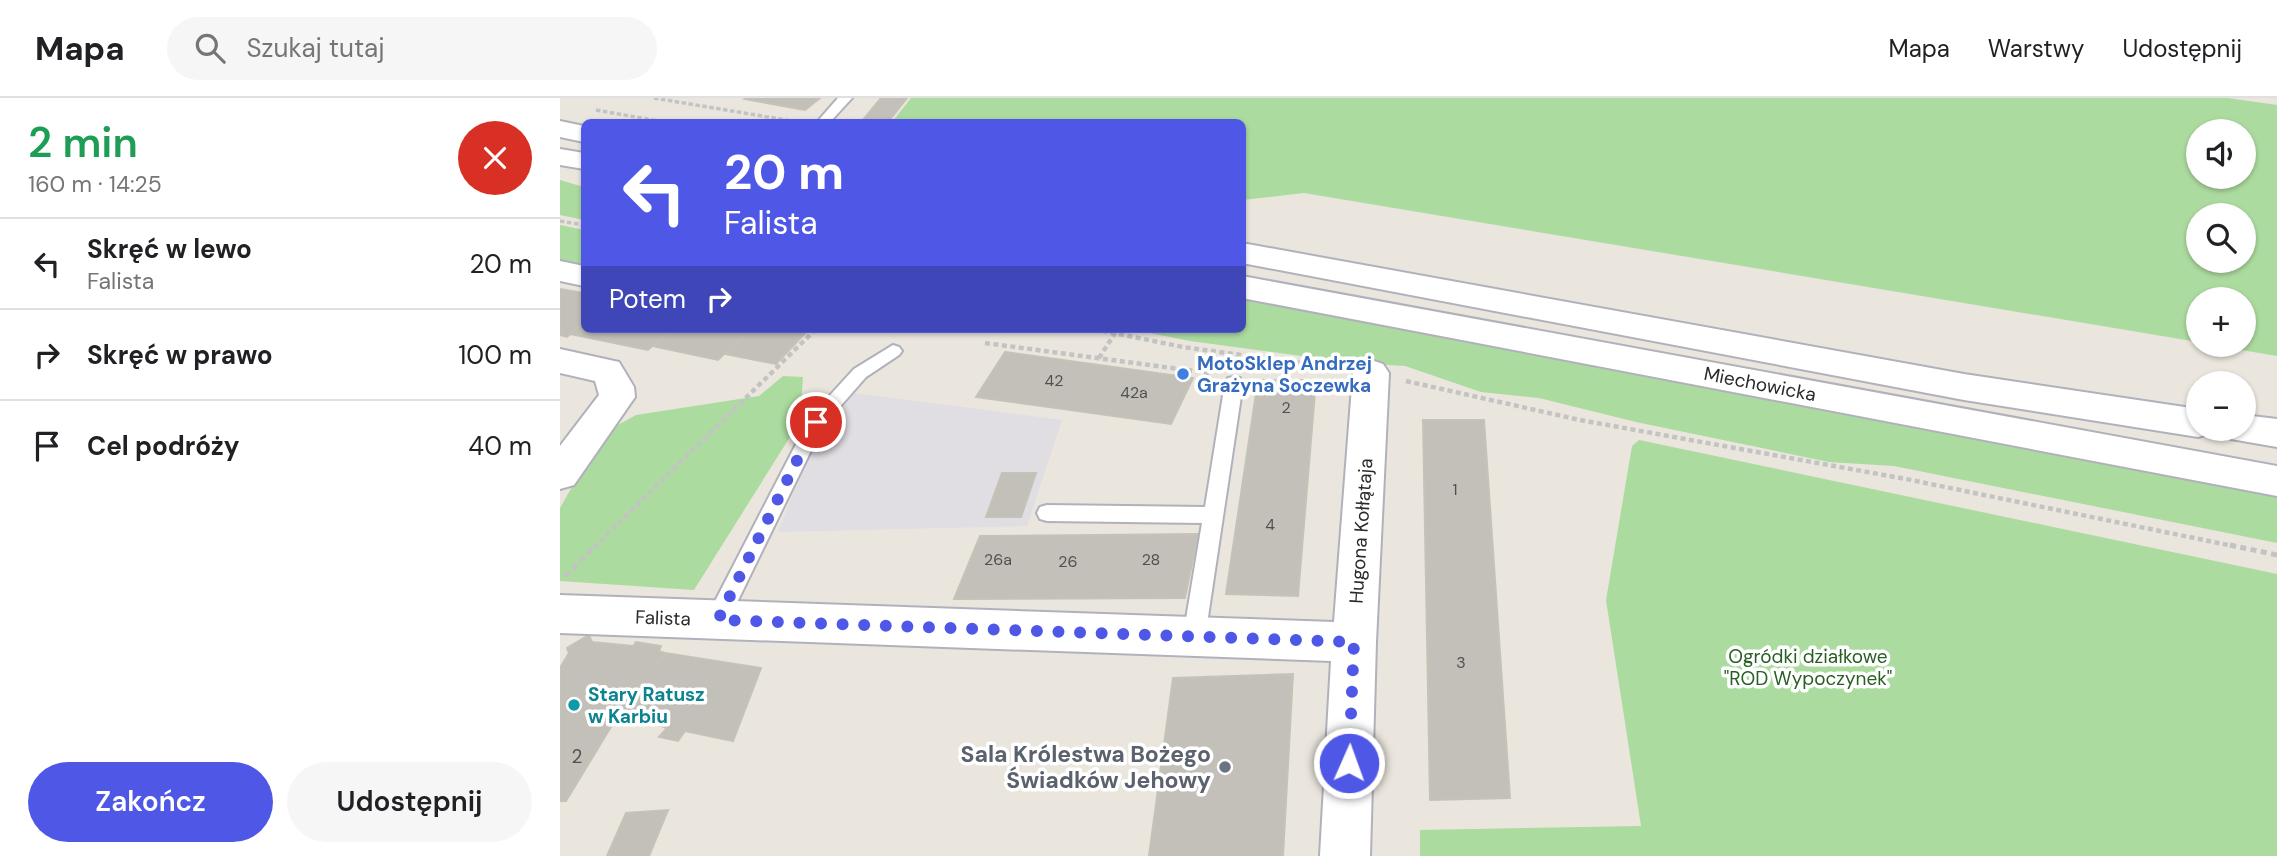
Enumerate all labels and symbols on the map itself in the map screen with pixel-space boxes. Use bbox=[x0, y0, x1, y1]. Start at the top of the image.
place label: MotoSklep Andrzej Grażyna Soczewka bbox=[1197, 351, 1372, 398]
street label: Miechowicka bbox=[1702, 361, 1818, 407]
marker: MotoSklep Andrzej Grażyna Soczewka bbox=[1175, 366, 1191, 382]
house number: 42 bbox=[1045, 370, 1063, 391]
house number: 42a bbox=[1120, 382, 1148, 403]
pin bbox=[786, 392, 846, 452]
house number: 2 bbox=[1281, 397, 1291, 418]
street label: Hugona Kołłątaja bbox=[1343, 457, 1379, 605]
house number: 1 bbox=[1453, 479, 1458, 500]
house number: 4 bbox=[1265, 514, 1275, 535]
house number: 26a bbox=[984, 549, 1012, 570]
house number: 28 bbox=[1142, 549, 1160, 570]
house number: 26 bbox=[1058, 551, 1078, 572]
street label: Falista bbox=[635, 605, 691, 631]
park label: Ogródki działkowe "ROD Wypoczynek" bbox=[1724, 644, 1892, 691]
house number: 3 bbox=[1456, 652, 1466, 673]
place label: Stary Ratusz w Karbiu bbox=[588, 682, 705, 729]
marker: Stary Ratusz w Karbiu bbox=[566, 697, 582, 713]
position arrow bbox=[1312, 726, 1386, 800]
place label: Sala Królestwa Bożego Świadków Jehowy bbox=[961, 739, 1211, 795]
house number: 2 bbox=[572, 744, 583, 769]
marker: Sala Królestwa Bożego Świadków Jehowy bbox=[1217, 759, 1233, 775]

